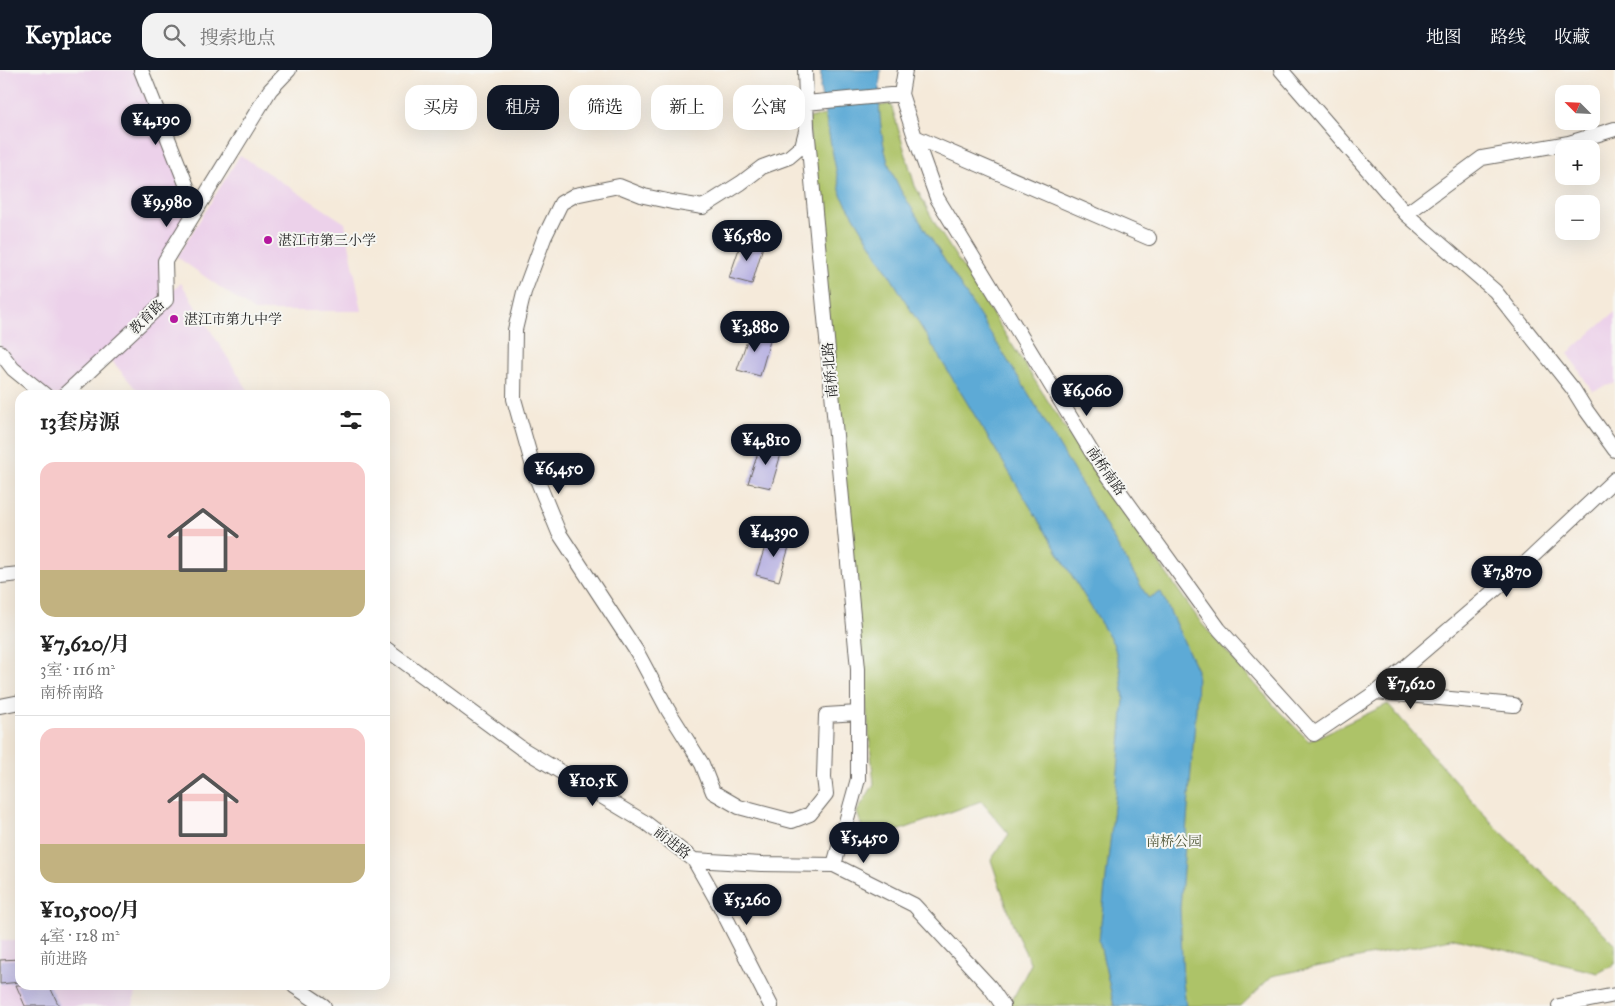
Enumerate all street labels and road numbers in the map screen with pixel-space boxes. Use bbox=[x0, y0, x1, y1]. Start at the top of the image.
street label: 教育路 bbox=[126, 296, 168, 338]
street label: 南桥北路 bbox=[819, 341, 841, 399]
street label: 南桥南路 bbox=[1083, 443, 1129, 499]
street label: 前进路 bbox=[650, 823, 694, 863]

